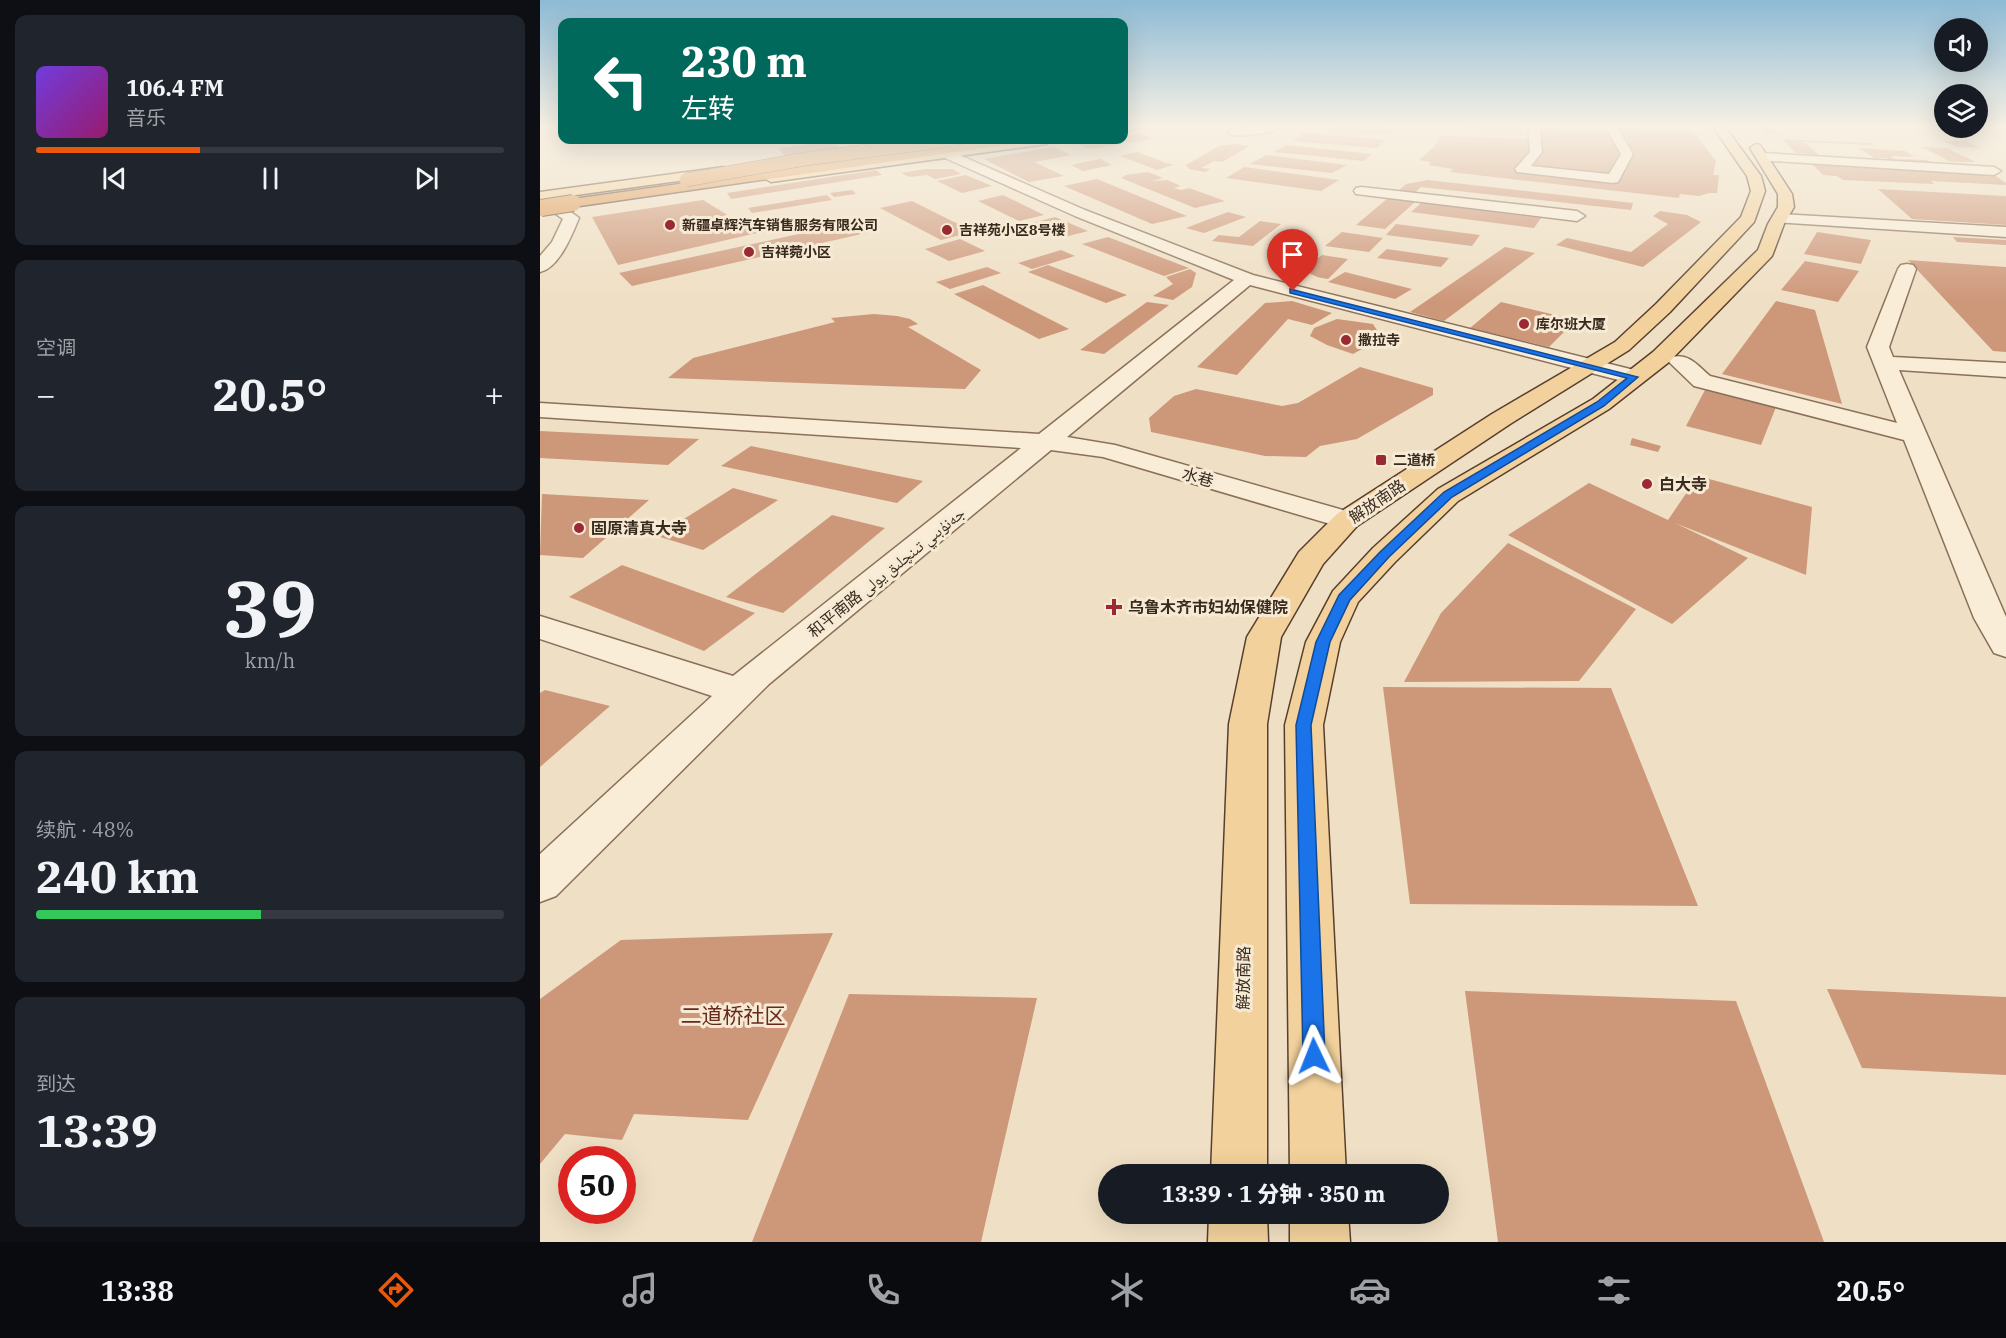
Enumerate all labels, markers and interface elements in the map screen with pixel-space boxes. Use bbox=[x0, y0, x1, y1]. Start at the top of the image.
map controls bbox=[1934, 18, 1988, 138]
button: sound bbox=[1934, 18, 1988, 72]
text: 230 m bbox=[681, 34, 807, 89]
icon: left bbox=[582, 42, 660, 120]
text: 106.4 FM bbox=[126, 73, 224, 102]
button: layers bbox=[1934, 84, 1988, 138]
text: 左转 bbox=[681, 90, 735, 125]
text: 音乐 bbox=[126, 104, 166, 131]
icon: previous bbox=[98, 162, 131, 195]
icon: pause bbox=[254, 162, 287, 195]
icon: next bbox=[410, 162, 443, 195]
place label: 新疆卓辉汽车销售服务有限公司 bbox=[682, 216, 878, 234]
marker: 新疆卓辉汽车销售服务有限公司 bbox=[663, 218, 677, 232]
place label: 吉祥苑小区8号楼 bbox=[959, 221, 1065, 239]
marker: 吉祥苑小区8号楼 bbox=[940, 223, 954, 237]
pin bbox=[1267, 229, 1318, 291]
icon: arrive bbox=[1276, 238, 1309, 271]
place label: 吉祥菀小区 bbox=[761, 243, 831, 261]
marker: 吉祥菀小区 bbox=[742, 245, 756, 259]
place label: 库尔班大厦 bbox=[1536, 315, 1606, 333]
marker: 库尔班大厦 bbox=[1517, 317, 1531, 331]
place label: 撒拉寺 bbox=[1358, 331, 1400, 349]
marker: 撒拉寺 bbox=[1339, 333, 1353, 347]
text: 空调 bbox=[36, 334, 76, 361]
text: 20.5° bbox=[213, 365, 327, 423]
text: − bbox=[36, 373, 56, 416]
text: + bbox=[484, 373, 504, 416]
place label: 二道桥 bbox=[1393, 451, 1435, 469]
marker: 二道桥 bbox=[1374, 453, 1388, 467]
street label: 水巷 bbox=[1180, 463, 1216, 491]
place label: 白大寺 bbox=[1659, 474, 1707, 494]
street label: 解放南路 bbox=[1345, 475, 1409, 527]
marker: 白大寺 bbox=[1640, 477, 1654, 491]
street label: 和平南路 جەنۇبىي تىنچلىق يولى bbox=[803, 502, 970, 644]
place label: 固原清真大寺 bbox=[591, 518, 687, 538]
marker: 固原清真大寺 bbox=[572, 521, 586, 535]
text: 39 bbox=[223, 557, 317, 658]
place label: 乌鲁木齐市妇幼保健院 bbox=[1128, 597, 1288, 617]
marker: 乌鲁木齐市妇幼保健院 bbox=[1105, 598, 1123, 616]
text: km/h bbox=[245, 647, 295, 674]
text: 续航 · 48% bbox=[36, 816, 134, 843]
text: 240 km bbox=[36, 847, 199, 905]
street label: 解放南路 bbox=[1232, 946, 1254, 1010]
district label: 二道桥社区 bbox=[681, 1001, 786, 1029]
position arrow bbox=[1282, 1024, 1346, 1088]
text: 到达 bbox=[36, 1070, 76, 1097]
text: 13:39 bbox=[36, 1101, 158, 1159]
speed limit sign: 50 bbox=[558, 1146, 636, 1224]
text: 13:39 · 1 分钟 · 350 m bbox=[1162, 1179, 1385, 1208]
icon: directions bbox=[375, 1269, 417, 1311]
icon: music bbox=[619, 1269, 661, 1311]
icon: phone bbox=[862, 1269, 904, 1311]
icon: climate bbox=[1106, 1269, 1148, 1311]
icon: car bbox=[1349, 1269, 1391, 1311]
icon: filters bbox=[1593, 1269, 1635, 1311]
text: 13:38 bbox=[101, 1273, 174, 1308]
text: 20.5° bbox=[1836, 1273, 1905, 1308]

